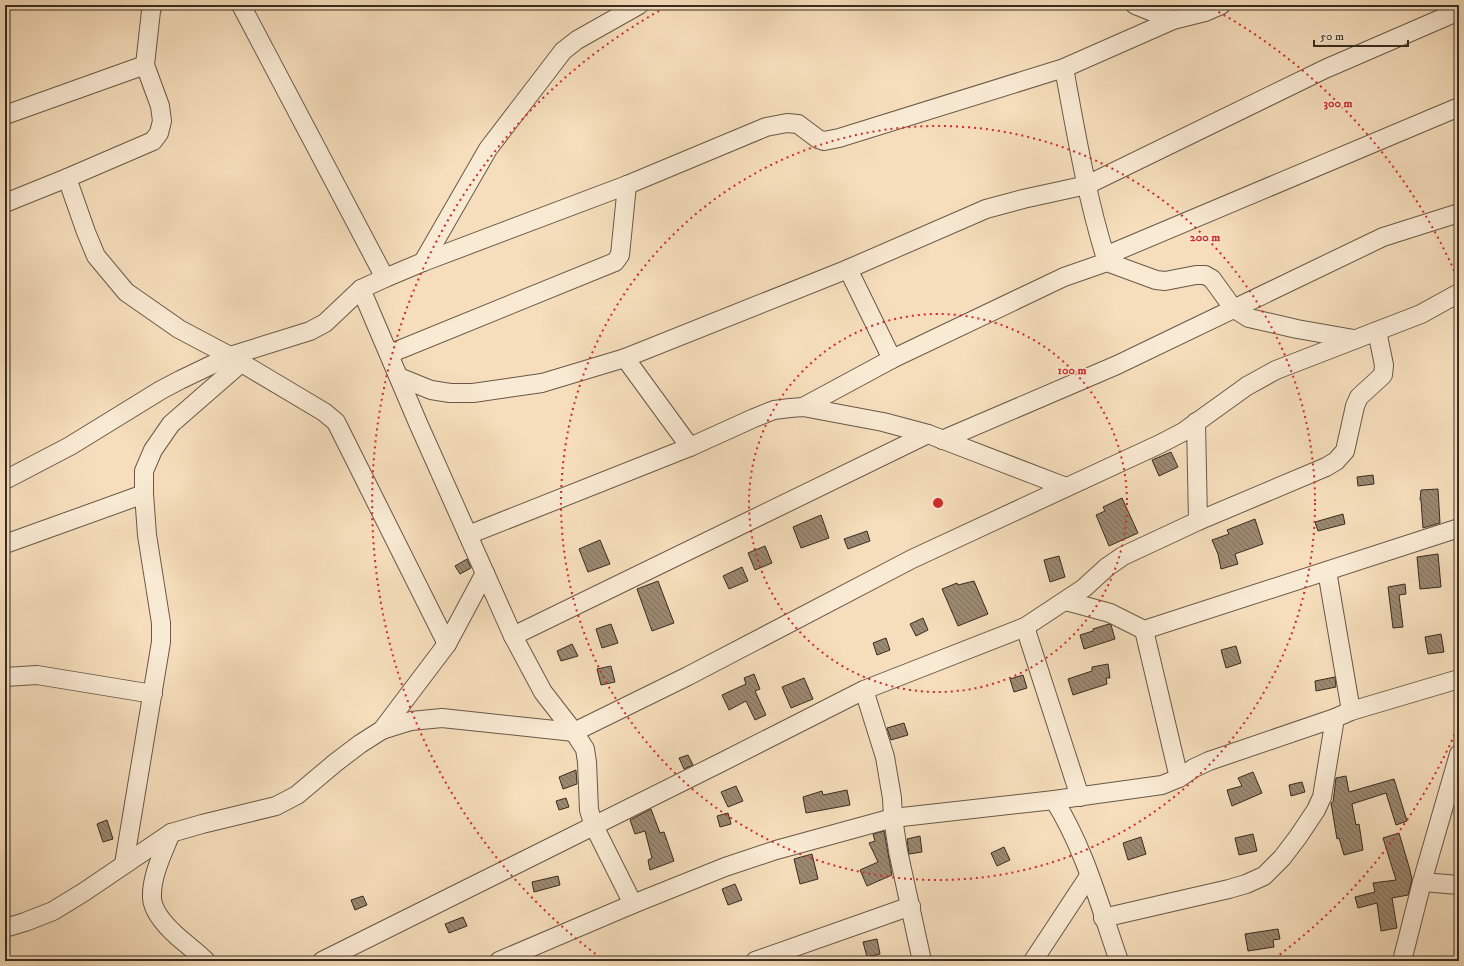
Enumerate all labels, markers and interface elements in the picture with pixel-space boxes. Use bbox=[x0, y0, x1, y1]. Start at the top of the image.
scale bar bbox=[1314, 22, 1408, 48]
text: 50 m bbox=[1320, 29, 1344, 44]
text: 300 m bbox=[1324, 96, 1352, 111]
text: 200 m bbox=[1190, 230, 1220, 245]
text: 100 m bbox=[1058, 363, 1086, 378]
centre of rings bbox=[931, 496, 945, 510]

